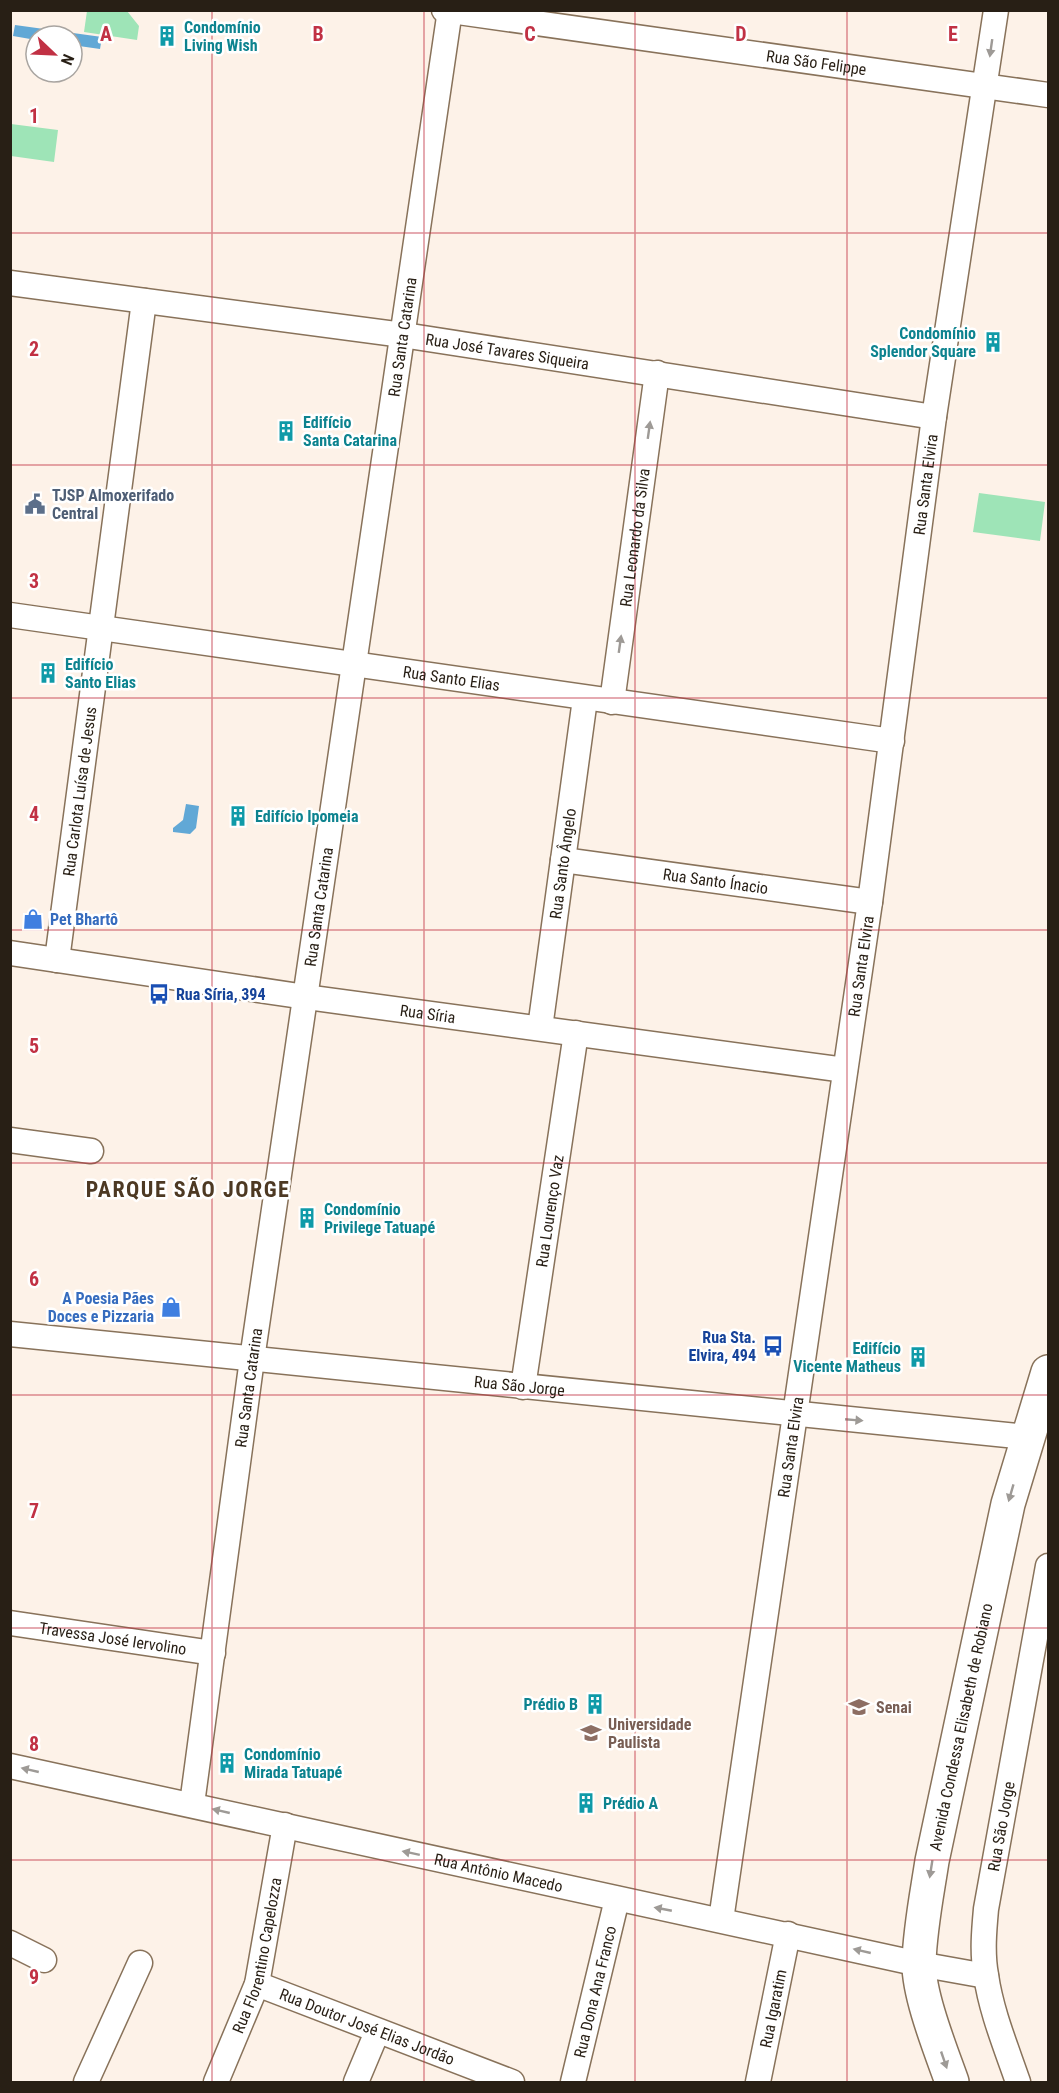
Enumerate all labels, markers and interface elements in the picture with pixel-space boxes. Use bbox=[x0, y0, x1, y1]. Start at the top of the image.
place label: Condomínio Living Wish bbox=[184, 18, 261, 55]
text: A bbox=[100, 22, 112, 46]
text: B bbox=[312, 22, 324, 46]
text: C bbox=[524, 22, 536, 46]
text: D bbox=[735, 22, 747, 46]
text: E bbox=[948, 22, 958, 46]
north arrow bbox=[24, 24, 84, 84]
building icon: Condomínio Living Wish bbox=[155, 24, 179, 48]
one-way arrow bbox=[986, 39, 995, 58]
street label: Rua São Felippe bbox=[765, 46, 868, 79]
text: N bbox=[57, 51, 78, 68]
text: 1 bbox=[29, 104, 39, 128]
street label: Rua Santa Catarina bbox=[384, 276, 421, 398]
place label: Condomínio Splendor Square bbox=[870, 324, 976, 361]
street label: Rua José Tavares Siqueira bbox=[424, 330, 590, 374]
building icon: Condomínio Splendor Square bbox=[981, 330, 1005, 354]
text: 2 bbox=[29, 337, 39, 361]
place label: Edifício Santa Catarina bbox=[303, 413, 397, 450]
building icon: Edifício Santa Catarina bbox=[274, 419, 298, 443]
one-way arrow bbox=[645, 420, 654, 439]
street label: Rua Santa Elvira bbox=[910, 433, 942, 536]
street label: Rua Leonardo da Silva bbox=[616, 467, 654, 608]
place label: TJSP Almoxerifado Central bbox=[52, 486, 174, 523]
public building icon: TJSP Almoxerifado Central bbox=[23, 492, 47, 516]
text: 3 bbox=[29, 569, 39, 593]
one-way arrow bbox=[615, 634, 624, 653]
place label: Edifício Santo Elias bbox=[65, 655, 136, 692]
building icon: Edifício Santo Elias bbox=[36, 661, 60, 685]
street label: Rua Santo Elias bbox=[402, 662, 501, 695]
street label: Rua Carlota Luísa de Jesus bbox=[59, 705, 100, 878]
text: 4 bbox=[29, 802, 39, 826]
building icon: Edifício Ipomeia bbox=[226, 804, 250, 828]
place label: Edifício Ipomeia bbox=[255, 807, 359, 826]
street label: Rua Santo Ângelo bbox=[546, 807, 580, 920]
street label: Rua Santa Catarina bbox=[301, 846, 337, 968]
street label: Rua Santo Ínacio bbox=[662, 865, 769, 898]
shop icon: Pet Bhartô bbox=[21, 907, 45, 931]
place label: Pet Bhartô bbox=[50, 910, 118, 929]
street label: Rua Santa Elvira bbox=[844, 915, 878, 1018]
bus stop icon: Rua Síria, 394 bbox=[147, 982, 171, 1006]
place label: Rua Síria, 394 bbox=[176, 985, 266, 1004]
street label: Rua Síria bbox=[399, 1001, 457, 1027]
text: 5 bbox=[29, 1034, 39, 1058]
street label: Rua Lourenço Vaz bbox=[532, 1154, 568, 1268]
district label: PARQUE SÃO JORGE bbox=[86, 1177, 290, 1202]
place label: Condomínio Privilege Tatuapé bbox=[324, 1200, 435, 1237]
building icon: Condomínio Privilege Tatuapé bbox=[295, 1206, 319, 1230]
text: 6 bbox=[29, 1267, 39, 1291]
place label: A Poesia Pães Doces e Pizzaria bbox=[48, 1289, 154, 1326]
shop icon: A Poesia Pães Doces e Pizzaria bbox=[159, 1295, 183, 1319]
street label: Rua Santa Catarina bbox=[231, 1327, 266, 1449]
place label: Rua Sta. Elvira, 494 bbox=[688, 1328, 756, 1365]
bus stop icon: Rua Sta. Elvira, 494 bbox=[761, 1334, 785, 1358]
place label: Edifício Vicente Matheus bbox=[793, 1339, 901, 1376]
building icon: Edifício Vicente Matheus bbox=[906, 1345, 930, 1369]
street label: Rua São Jorge bbox=[473, 1372, 566, 1400]
street label: Rua Santa Elvira bbox=[774, 1395, 807, 1499]
one-way arrow bbox=[845, 1415, 864, 1425]
one-way arrow bbox=[1006, 1484, 1015, 1502]
text: 7 bbox=[29, 1499, 39, 1523]
street label: Avenida Condessa Elisabeth de Robiano bbox=[925, 1602, 997, 1852]
street label: Travessa José Iervolino bbox=[38, 1618, 188, 1659]
building icon: Prédio B bbox=[583, 1692, 607, 1716]
place label: Prédio B bbox=[524, 1695, 578, 1714]
school or university icon: Senai bbox=[847, 1695, 871, 1719]
place label: Senai bbox=[876, 1698, 912, 1717]
place label: Universidade Paulista bbox=[608, 1715, 692, 1752]
school or university icon: Universidade Paulista bbox=[579, 1721, 603, 1745]
text: 8 bbox=[29, 1732, 39, 1756]
place label: Condomínio Mirada Tatuapé bbox=[244, 1745, 343, 1782]
building icon: Condomínio Mirada Tatuapé bbox=[215, 1751, 239, 1775]
one-way arrow bbox=[21, 1765, 40, 1774]
street label: Rua São Jorge bbox=[984, 1780, 1019, 1873]
building icon: Prédio A bbox=[574, 1791, 598, 1815]
place label: Prédio A bbox=[603, 1794, 659, 1813]
one-way arrow bbox=[211, 1806, 230, 1815]
one-way arrow bbox=[402, 1848, 421, 1857]
street label: Rua Antônio Macedo bbox=[432, 1850, 564, 1896]
one-way arrow bbox=[927, 1859, 936, 1878]
street label: Rua Florentino Capelozza bbox=[228, 1876, 286, 2036]
one-way arrow bbox=[654, 1904, 673, 1913]
street label: Rua Dona Ana Franco bbox=[570, 1924, 620, 2060]
one-way arrow bbox=[853, 1946, 871, 1956]
text: 9 bbox=[29, 1965, 39, 1989]
street label: Rua Igaratim bbox=[756, 1968, 791, 2050]
street label: Rua Doutor José Elias Jordão bbox=[277, 1985, 457, 2069]
one-way arrow bbox=[940, 2051, 949, 2069]

